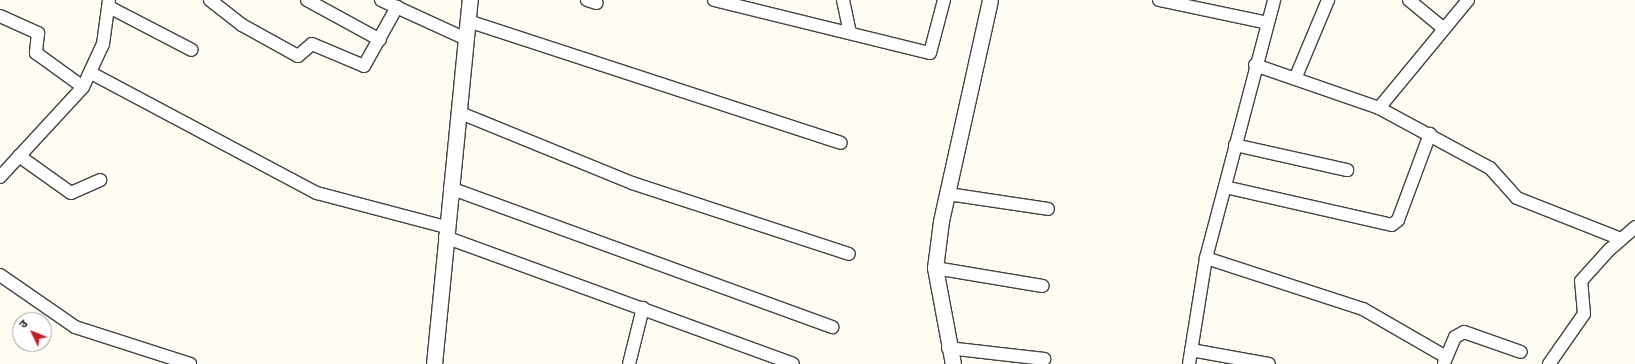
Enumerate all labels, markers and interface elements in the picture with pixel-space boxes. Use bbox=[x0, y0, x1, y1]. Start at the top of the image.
north arrow bbox=[12, 312, 52, 352]
text: उ bbox=[15, 316, 32, 332]

